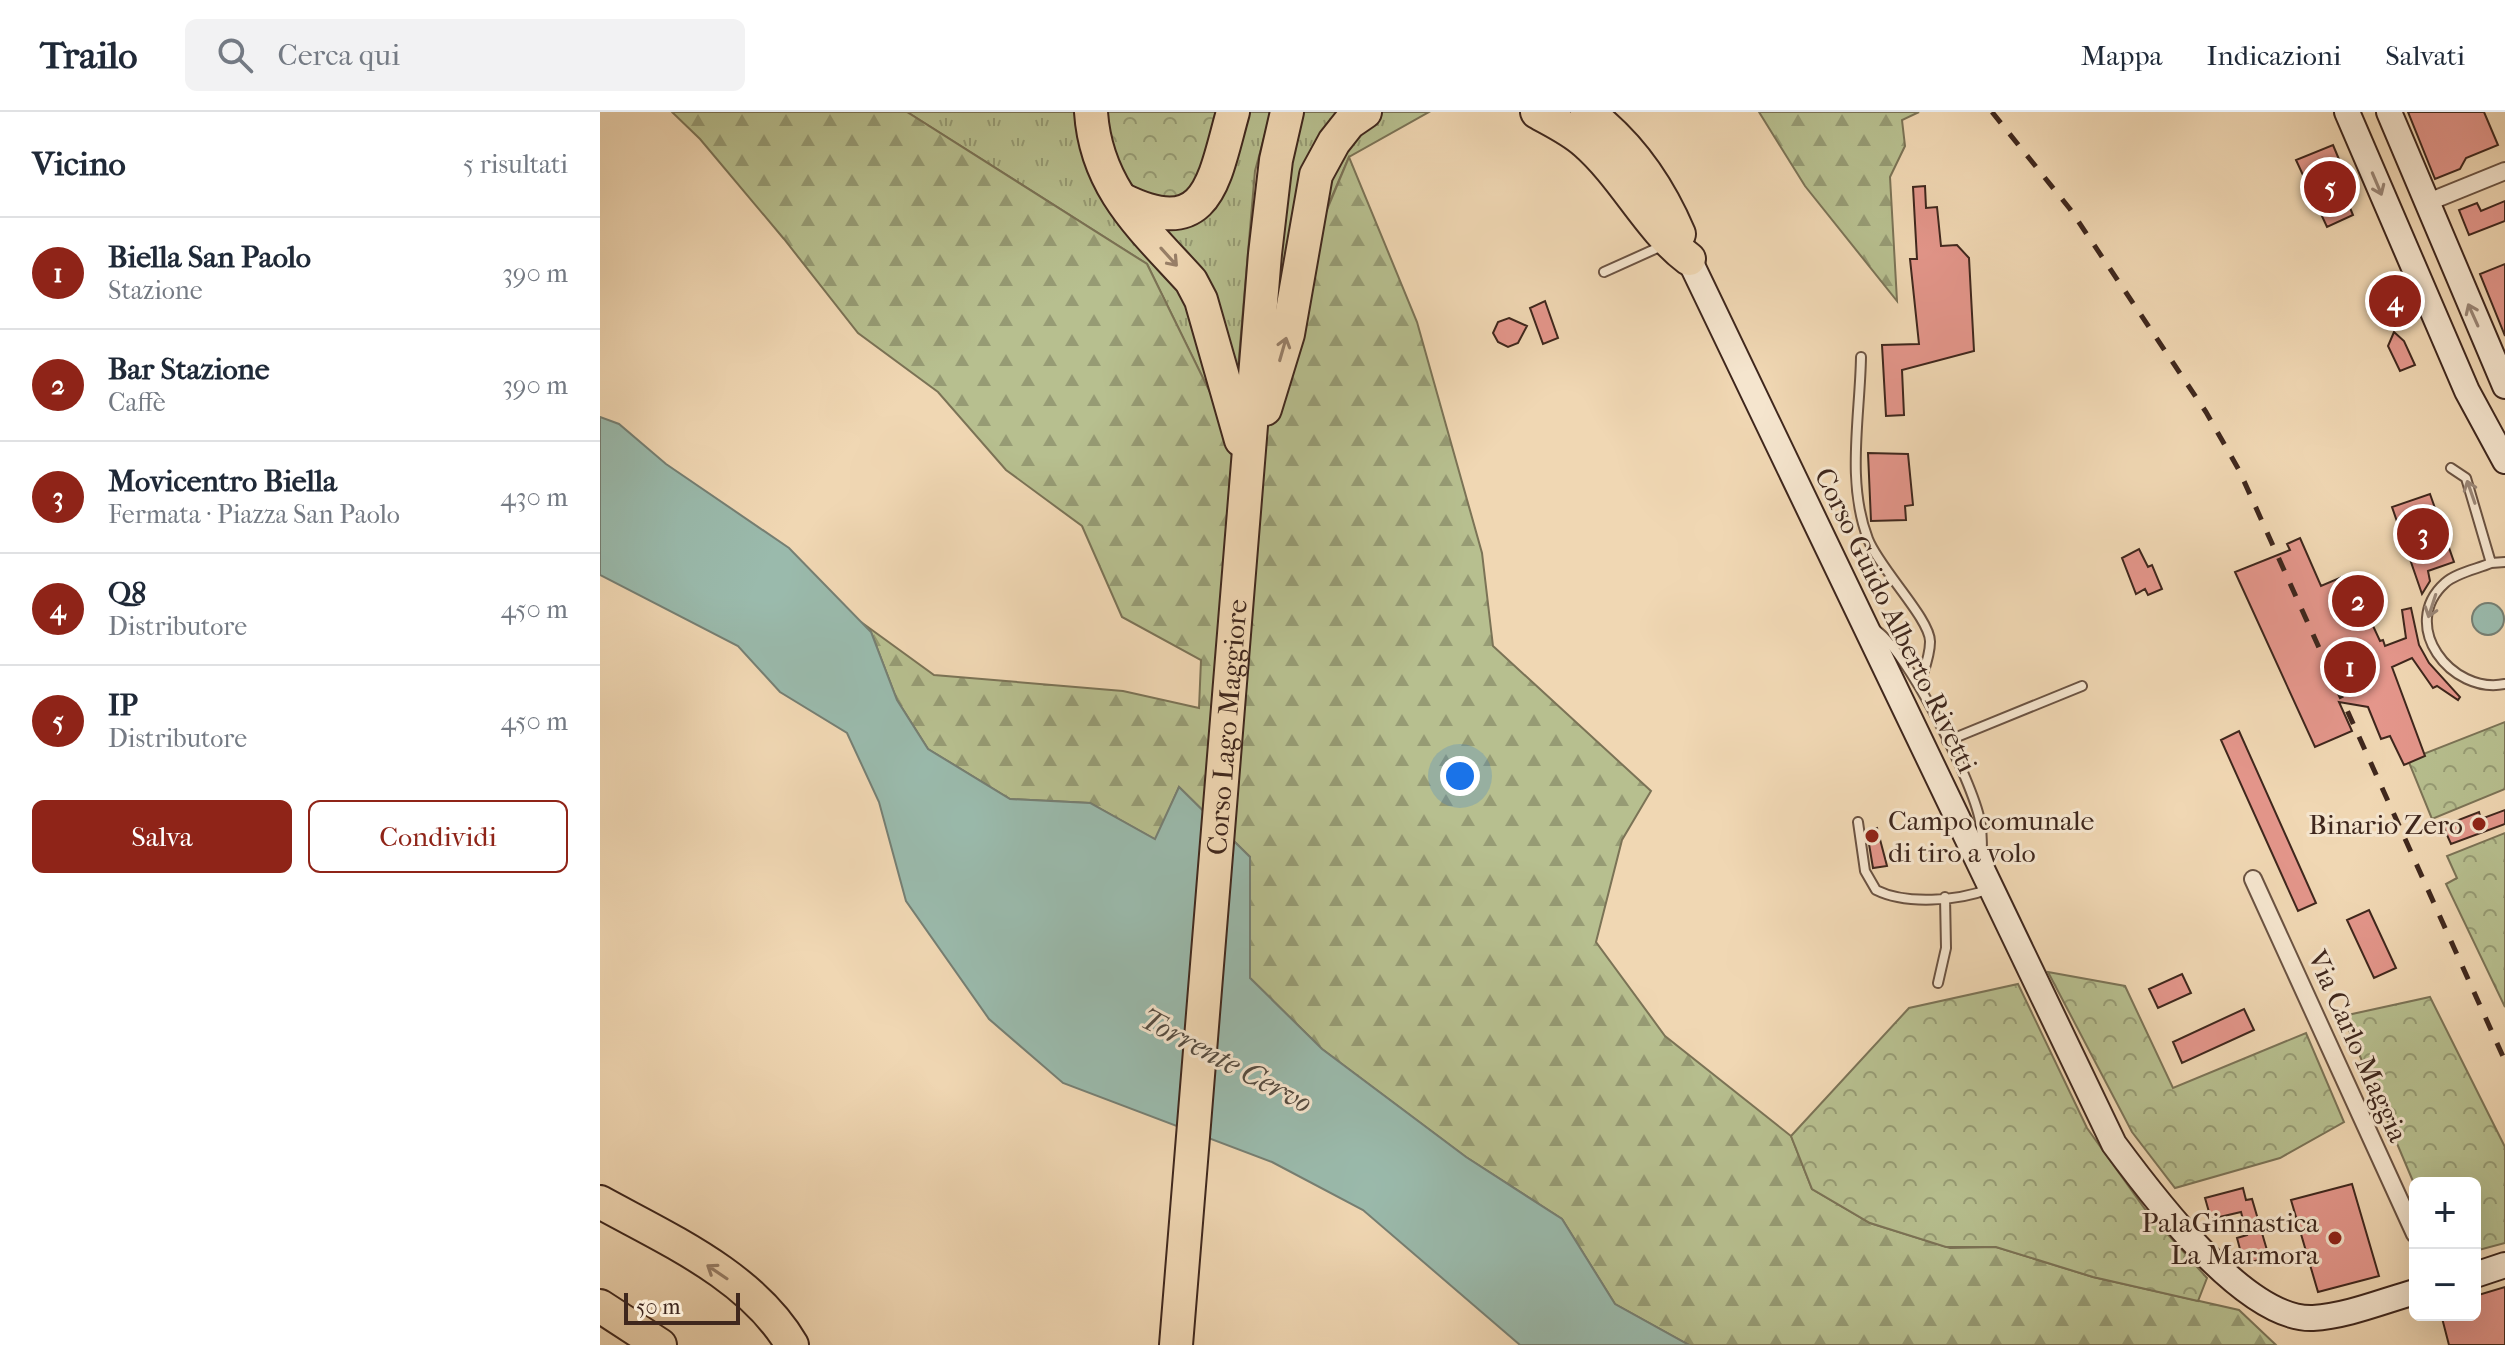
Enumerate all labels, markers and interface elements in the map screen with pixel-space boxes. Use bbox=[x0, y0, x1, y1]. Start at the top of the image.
search box bbox=[185, 19, 745, 91]
text: Trailo bbox=[40, 33, 137, 78]
icon: search bbox=[213, 33, 257, 77]
text: Cerca qui bbox=[277, 38, 400, 73]
text: Mappa bbox=[2081, 39, 2163, 72]
text: Indicazioni bbox=[2207, 39, 2341, 72]
text: Salvati bbox=[2385, 39, 2465, 72]
text: Vicino bbox=[32, 144, 126, 184]
text: 5 risultati bbox=[463, 149, 568, 180]
pin: 5 bbox=[2304, 157, 2356, 217]
one-way arrow bbox=[2371, 171, 2385, 196]
text: Biella San Paolo bbox=[108, 240, 311, 275]
one-way arrow bbox=[1160, 247, 1178, 267]
text: 1 bbox=[53, 258, 63, 289]
text: 390 m bbox=[502, 258, 568, 289]
pin: 4 bbox=[2369, 271, 2421, 331]
text: Stazione bbox=[108, 275, 203, 306]
one-way arrow bbox=[2465, 303, 2480, 328]
one-way arrow bbox=[1277, 336, 1292, 362]
text: Bar Stazione bbox=[108, 352, 270, 387]
text: 2 bbox=[51, 370, 65, 401]
text: 390 m bbox=[502, 370, 568, 401]
text: Caffè bbox=[108, 387, 166, 418]
street label: Corso Guido Alberto Rivetti bbox=[1808, 462, 1984, 778]
text: Movicentro Biella bbox=[108, 464, 337, 499]
one-way arrow bbox=[2462, 480, 2477, 505]
text: 3 bbox=[53, 482, 63, 513]
text: 430 m bbox=[500, 482, 568, 513]
text: Fermata · Piazza San Paolo bbox=[108, 499, 400, 530]
pin: 3 bbox=[2397, 504, 2449, 564]
pin: 2 bbox=[2332, 571, 2384, 631]
text: Q8 bbox=[108, 576, 146, 611]
one-way arrow bbox=[2424, 593, 2438, 618]
text: 4 bbox=[50, 594, 66, 625]
text: 450 m bbox=[501, 594, 568, 625]
street label: Corso Lago Maggiore bbox=[1200, 598, 1253, 856]
text: Distributore bbox=[108, 611, 247, 642]
pin: 1 bbox=[2324, 637, 2376, 697]
text: IP bbox=[108, 688, 138, 723]
text: 5 bbox=[52, 706, 64, 737]
text: 450 m bbox=[501, 706, 568, 737]
text: Distributore bbox=[108, 723, 247, 754]
your location bbox=[1440, 756, 1480, 796]
button: Salva bbox=[32, 800, 292, 873]
button: Condividi bbox=[308, 800, 568, 873]
place label: Campo comunale di tiro a volo bbox=[1888, 804, 2094, 869]
place label: Binario Zero bbox=[2308, 808, 2463, 841]
marker: Binario Zero bbox=[2470, 815, 2488, 833]
marker: Campo comunale di tiro a volo bbox=[1863, 827, 1881, 845]
street label: Via Carlo Maggia bbox=[2301, 944, 2415, 1148]
water label: Torrente Cervo bbox=[1134, 1001, 1318, 1121]
map controls bbox=[2409, 1177, 2481, 1321]
button: + bbox=[2409, 1177, 2481, 1249]
place label: PalaGinnastica La Marmora bbox=[2141, 1206, 2320, 1271]
marker: PalaGinnastica La Marmora bbox=[2326, 1229, 2344, 1247]
button: − bbox=[2409, 1249, 2481, 1321]
one-way arrow bbox=[707, 1263, 729, 1280]
scale bar bbox=[624, 1289, 740, 1325]
text: 50 m bbox=[636, 1294, 681, 1320]

